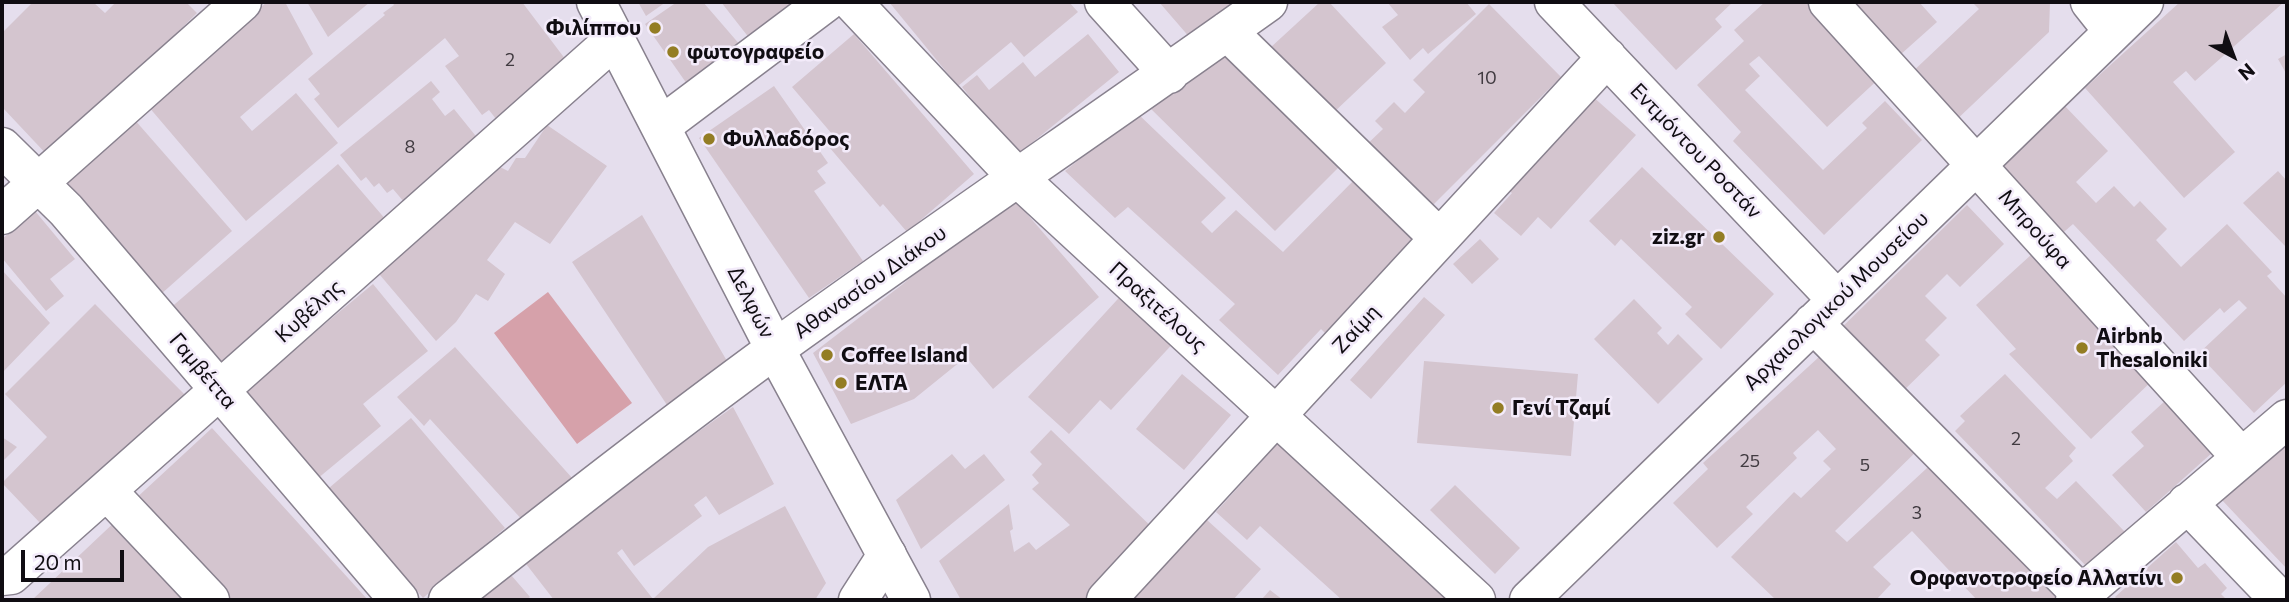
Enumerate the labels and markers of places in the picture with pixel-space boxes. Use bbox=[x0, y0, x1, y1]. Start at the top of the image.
place label: Φιλίππου bbox=[546, 15, 641, 41]
marker: Φιλίππου bbox=[647, 20, 663, 36]
place label: φωτογραφείο bbox=[687, 39, 824, 65]
marker: φωτογραφείο bbox=[665, 44, 681, 60]
place label: Φυλλαδόρος bbox=[723, 126, 849, 152]
marker: Φυλλαδόρος bbox=[701, 131, 717, 147]
place label: ziz.gr bbox=[1652, 224, 1705, 250]
marker: ziz.gr bbox=[1711, 229, 1727, 245]
place label: Airbnb Thesaloniki bbox=[2096, 323, 2208, 373]
marker: Airbnb Thesaloniki bbox=[2074, 340, 2090, 356]
place label: Coffee Island bbox=[841, 342, 968, 368]
marker: Coffee Island bbox=[819, 347, 835, 363]
place label: ΕΛΤΑ bbox=[855, 370, 908, 396]
marker: ΕΛΤΑ bbox=[833, 375, 849, 391]
place label: Γενί Τζαμί bbox=[1512, 395, 1611, 421]
marker: Γενί Τζαμί bbox=[1490, 400, 1506, 416]
place label: Ορφανοτροφείο Αλλατίνι bbox=[1910, 565, 2163, 591]
marker: Ορφανοτροφείο Αλλατίνι bbox=[2169, 570, 2185, 586]

